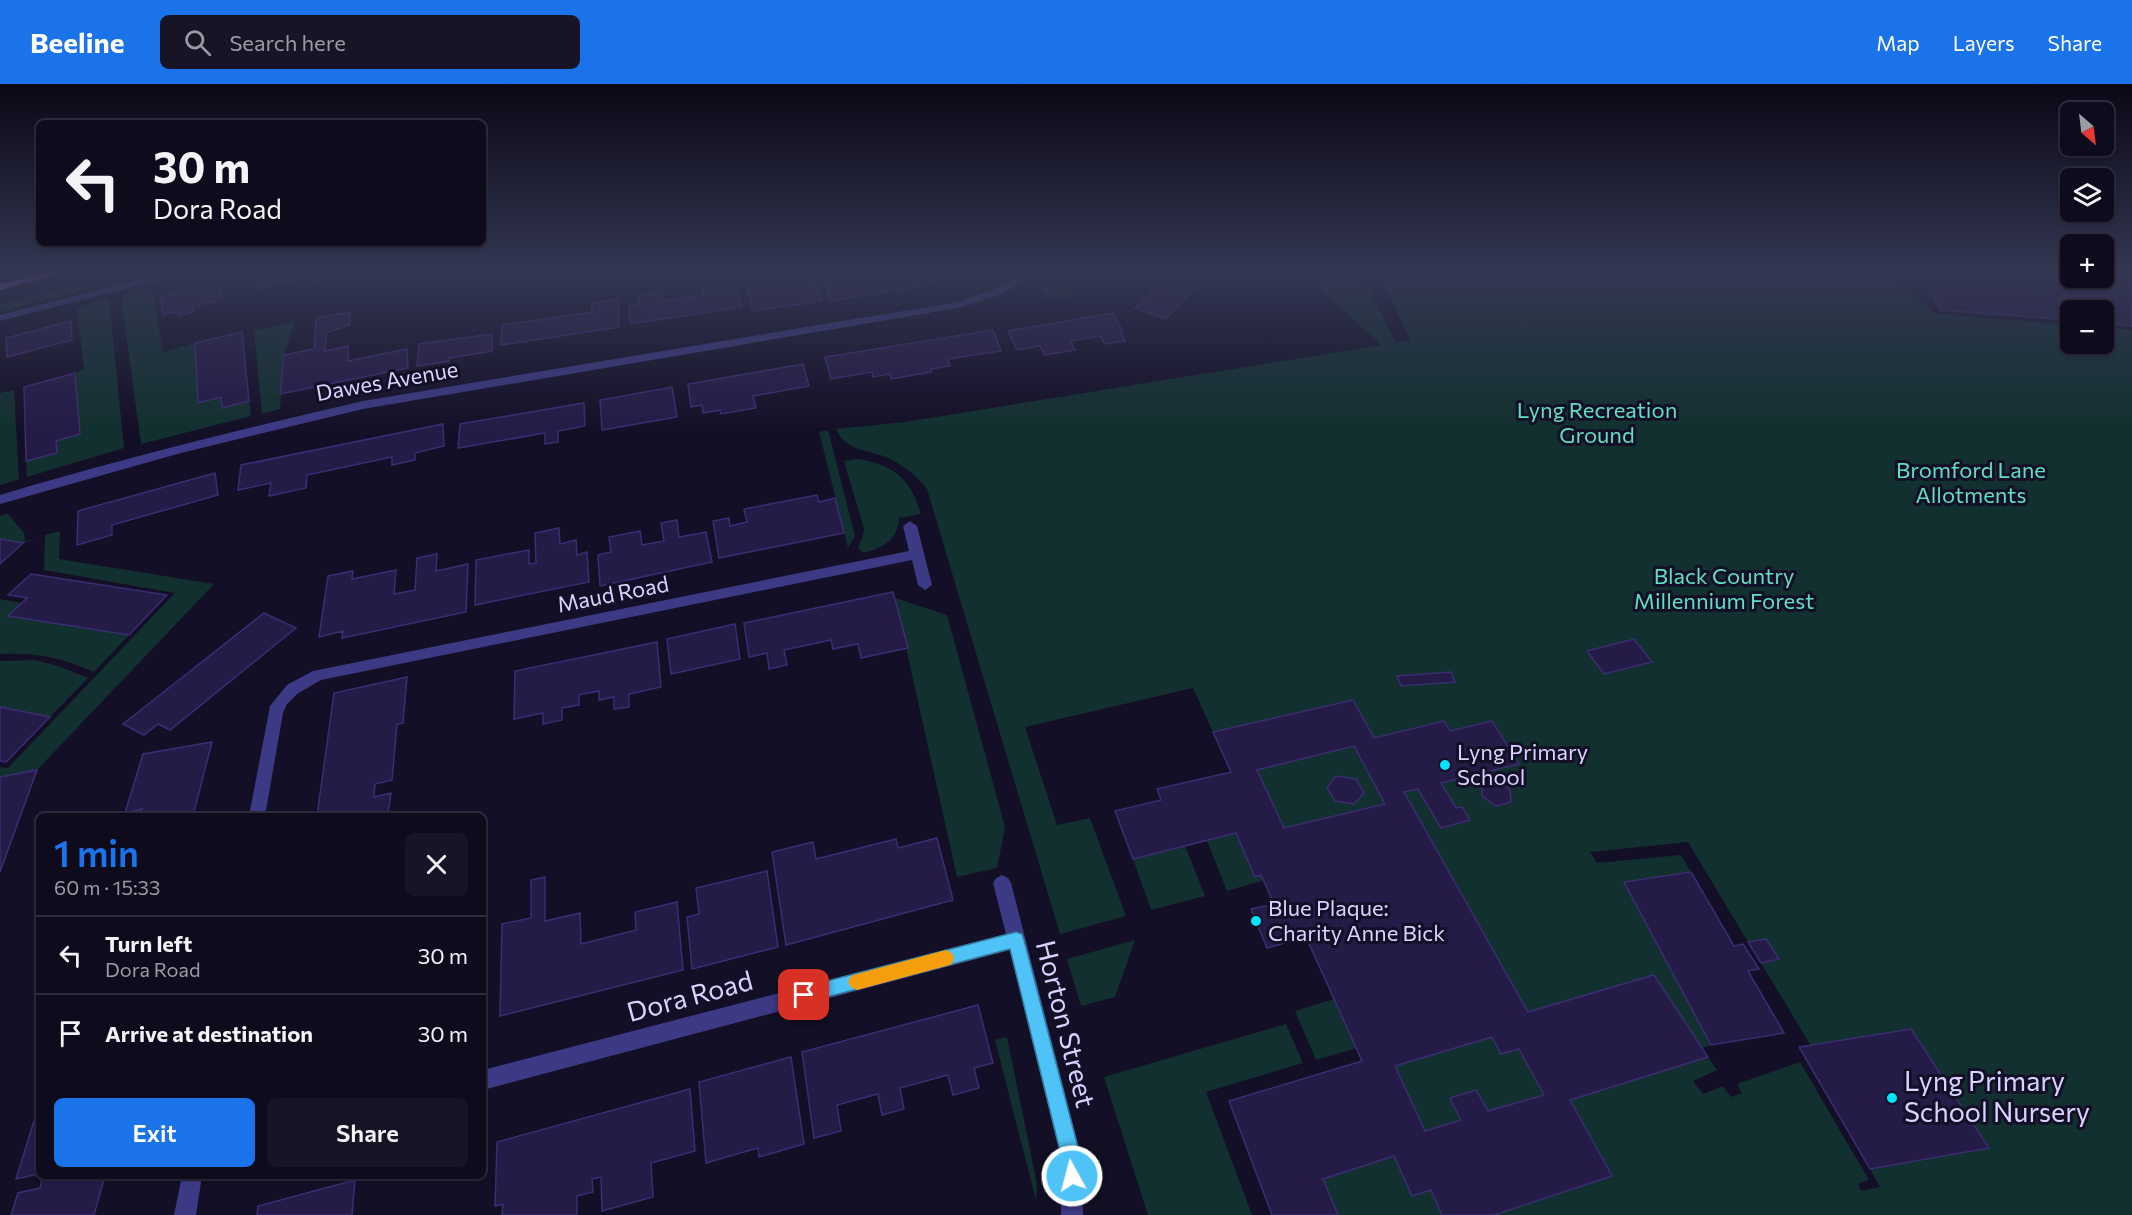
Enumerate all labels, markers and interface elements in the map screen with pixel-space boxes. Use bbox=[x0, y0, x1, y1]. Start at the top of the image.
search box bbox=[160, 15, 580, 69]
text: Beeline bbox=[30, 25, 124, 59]
icon: search bbox=[181, 26, 214, 59]
text: Search here bbox=[229, 29, 346, 56]
text: Map bbox=[1876, 30, 1920, 55]
text: Layers bbox=[1953, 30, 2015, 55]
text: Share bbox=[2048, 30, 2102, 55]
north arrow bbox=[2060, 102, 2114, 156]
map controls bbox=[2060, 102, 2114, 354]
text: 30 m bbox=[153, 140, 250, 192]
icon: left bbox=[54, 144, 132, 222]
button: layers bbox=[2060, 168, 2114, 222]
text: Dora Road bbox=[153, 192, 282, 225]
button: + bbox=[2060, 234, 2114, 288]
button: − bbox=[2060, 300, 2114, 354]
street label: Dawes Avenue bbox=[314, 355, 460, 406]
park label: Lyng Recreation Ground bbox=[1517, 396, 1677, 448]
park label: Bromford Lane Allotments bbox=[1896, 456, 2046, 508]
park label: Black Country Millennium Forest bbox=[1634, 562, 1814, 614]
street label: Maud Road bbox=[555, 569, 671, 618]
place label: Lyng Primary School bbox=[1457, 738, 1588, 790]
marker: Lyng Primary School bbox=[1438, 758, 1452, 772]
text: 1 min bbox=[54, 830, 139, 874]
button: close bbox=[405, 833, 468, 896]
text: 60 m · 15:33 bbox=[54, 875, 160, 899]
place label: Blue Plaque: Charity Anne Bick bbox=[1268, 894, 1445, 946]
marker: Blue Plaque: Charity Anne Bick bbox=[1249, 914, 1263, 928]
text: Turn left bbox=[105, 930, 192, 957]
street label: Horton Street bbox=[1030, 937, 1103, 1111]
icon: left bbox=[54, 939, 87, 972]
text: 30 m bbox=[418, 942, 468, 969]
text: Dora Road bbox=[105, 957, 200, 981]
street label: Dora Road bbox=[623, 963, 756, 1028]
pin bbox=[778, 969, 829, 1020]
icon: arrive bbox=[787, 978, 820, 1011]
icon: arrive bbox=[54, 1017, 87, 1050]
text: Arrive at destination bbox=[105, 1020, 313, 1047]
text: 30 m bbox=[418, 1020, 468, 1047]
place label: Lyng Primary School Nursery bbox=[1904, 1064, 2090, 1128]
marker: Lyng Primary School Nursery bbox=[1885, 1091, 1899, 1105]
button: Exit bbox=[54, 1098, 255, 1167]
button: Share bbox=[267, 1098, 468, 1167]
position arrow bbox=[1040, 1144, 1104, 1208]

